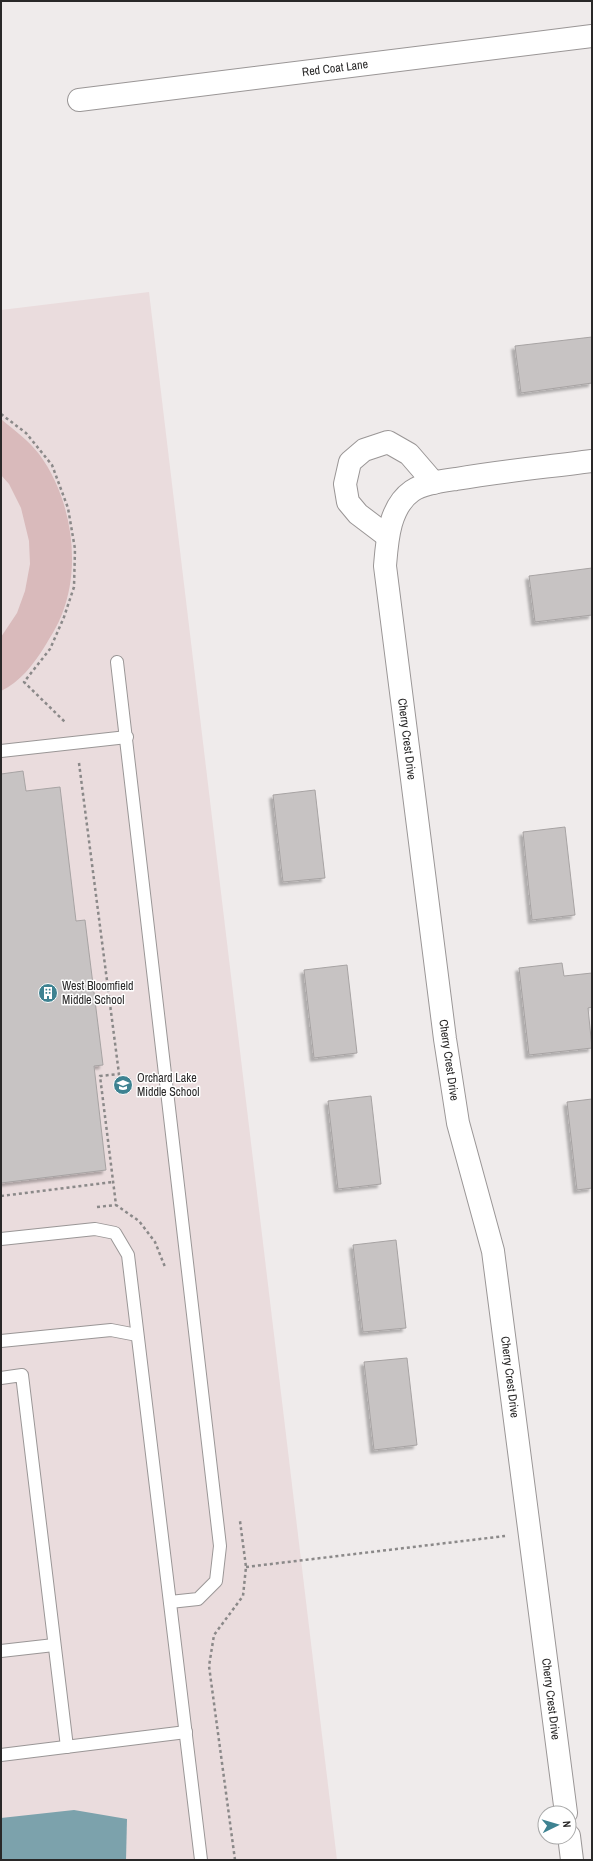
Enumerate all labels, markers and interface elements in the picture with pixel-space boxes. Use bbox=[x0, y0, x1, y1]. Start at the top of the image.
street label: Red Coat Lane bbox=[301, 56, 369, 80]
street label: Cherry Crest Drive bbox=[394, 697, 420, 781]
place label: West Bloomfield Middle School bbox=[62, 978, 133, 1008]
building icon: West Bloomfield Middle School bbox=[37, 982, 59, 1004]
street label: Cherry Crest Drive bbox=[435, 1018, 463, 1102]
place label: Orchard Lake Middle School bbox=[137, 1070, 199, 1100]
school or university icon: Orchard Lake Middle School bbox=[112, 1074, 134, 1096]
street label: Cherry Crest Drive bbox=[497, 1335, 523, 1419]
street label: Cherry Crest Drive bbox=[538, 1657, 564, 1741]
north arrow bbox=[537, 1805, 577, 1845]
text: N bbox=[560, 1820, 574, 1828]

